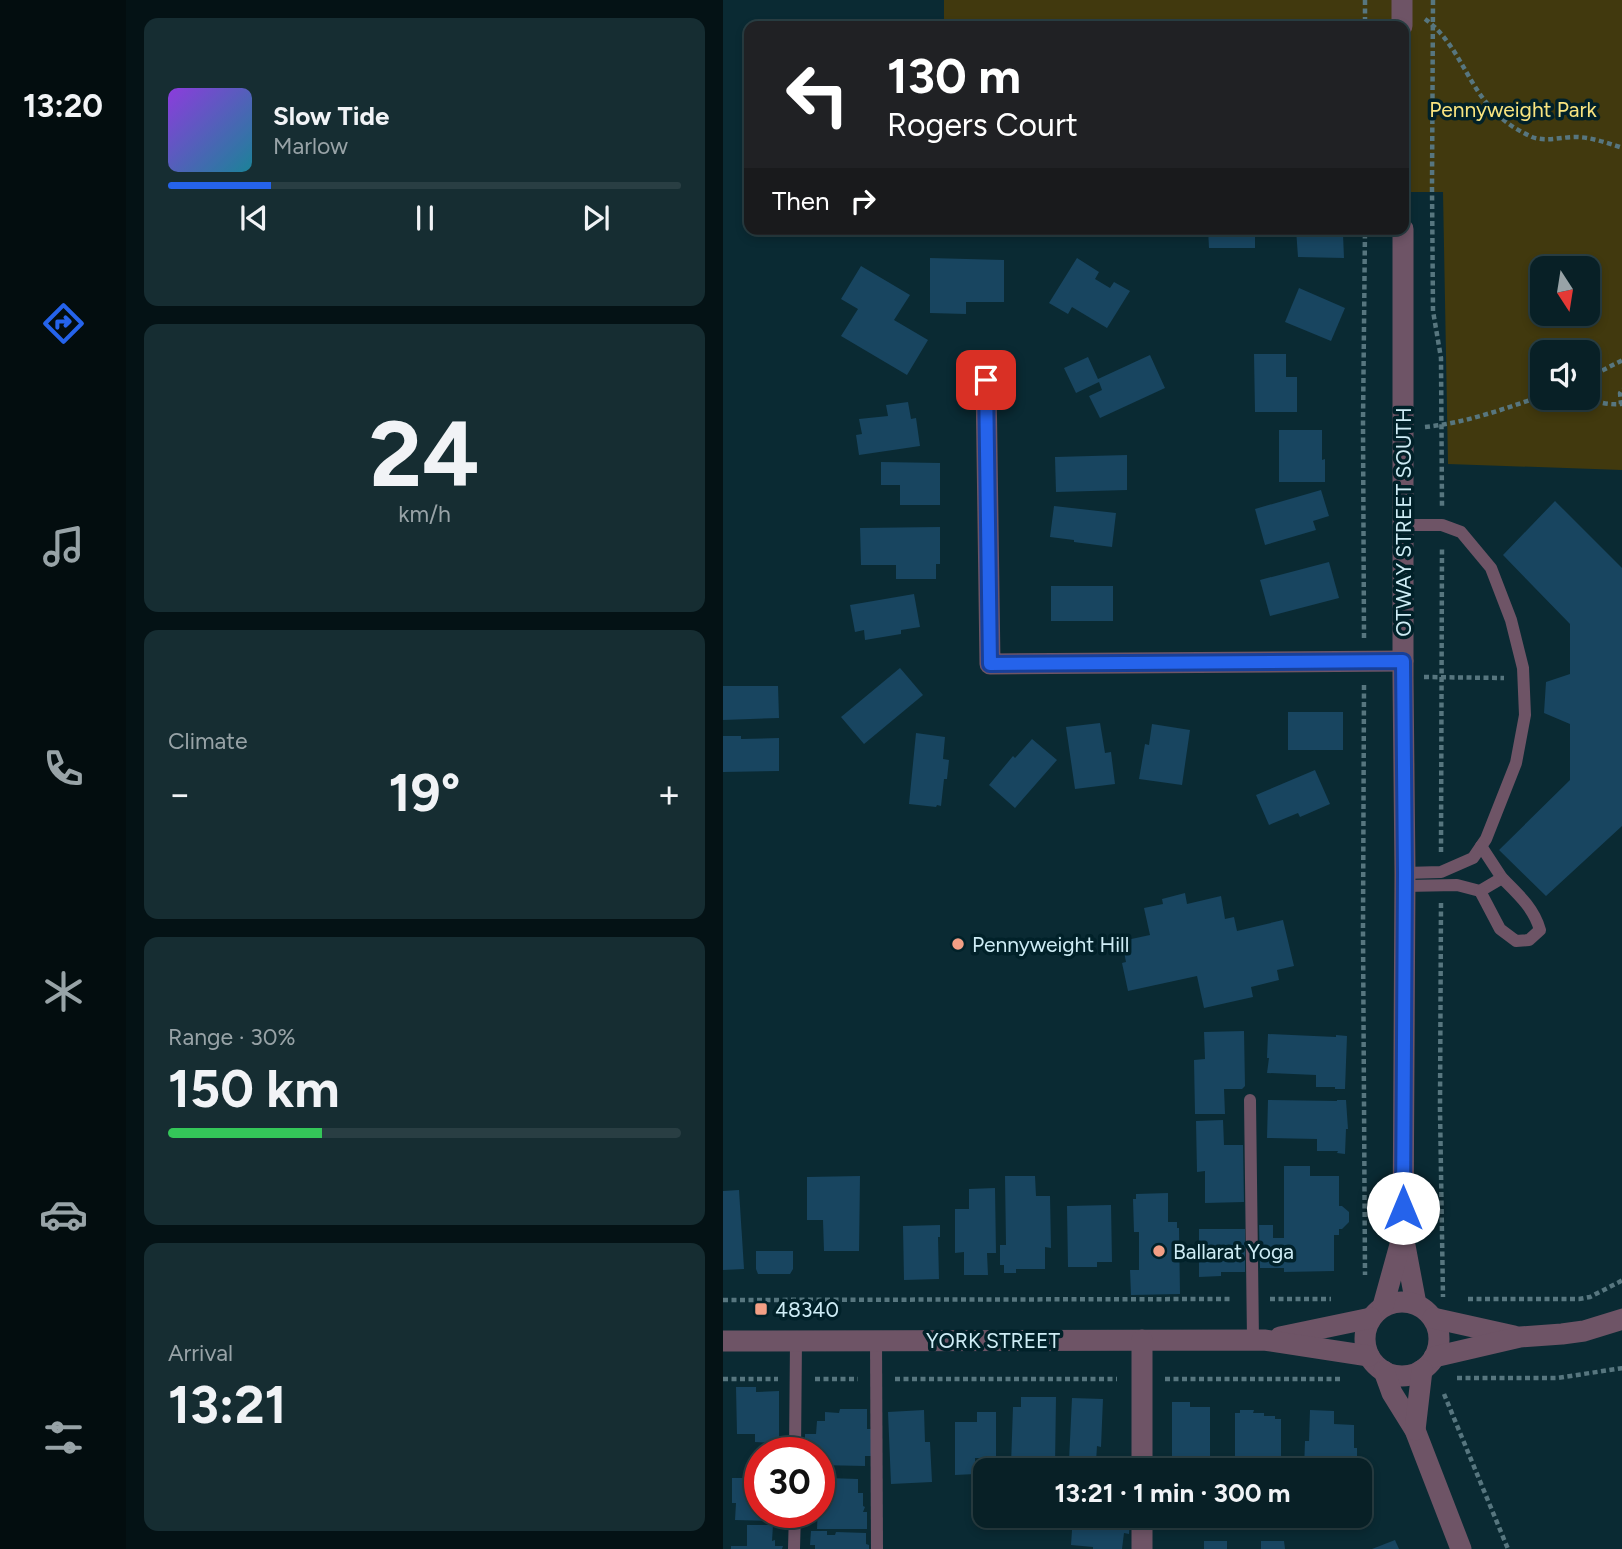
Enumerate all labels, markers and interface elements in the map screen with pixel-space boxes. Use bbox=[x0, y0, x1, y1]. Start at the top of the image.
text: 130 m bbox=[887, 46, 1021, 105]
icon: left bbox=[772, 49, 863, 140]
text: 13:20 bbox=[23, 87, 103, 125]
park label: Pennyweight Park bbox=[1429, 97, 1598, 122]
text: Slow Tide bbox=[273, 100, 389, 132]
text: Rogers Court bbox=[887, 106, 1078, 144]
text: Marlow bbox=[273, 132, 348, 160]
icon: right bbox=[844, 182, 882, 220]
text: Then bbox=[772, 185, 830, 217]
icon: previous bbox=[235, 199, 273, 237]
icon: pause bbox=[406, 199, 444, 237]
icon: next bbox=[577, 199, 615, 237]
north arrow bbox=[1530, 256, 1600, 326]
map controls bbox=[1530, 256, 1600, 410]
icon: directions bbox=[39, 299, 88, 348]
button: sound bbox=[1530, 340, 1600, 410]
pin bbox=[956, 350, 1016, 410]
icon: arrive bbox=[967, 361, 1005, 399]
text: 24 bbox=[369, 400, 480, 509]
street label: OTWAY STREET SOUTH bbox=[1391, 407, 1416, 637]
text: km/h bbox=[398, 500, 451, 528]
icon: music bbox=[39, 522, 88, 571]
text: Climate bbox=[168, 727, 247, 755]
icon: phone bbox=[39, 744, 88, 793]
text: 19° bbox=[389, 762, 460, 824]
text: − bbox=[168, 771, 192, 817]
text: + bbox=[657, 771, 681, 817]
place label: Pennyweight Hill bbox=[972, 932, 1129, 957]
marker: Pennyweight Hill bbox=[950, 936, 966, 952]
icon: climate bbox=[39, 967, 88, 1016]
text: Range · 30% bbox=[168, 1023, 296, 1051]
text: 150 km bbox=[168, 1058, 340, 1120]
position arrow bbox=[1366, 1171, 1440, 1245]
icon: car bbox=[39, 1190, 88, 1239]
place label: Ballarat Yoga bbox=[1173, 1239, 1294, 1264]
marker: Ballarat Yoga bbox=[1151, 1243, 1167, 1259]
place label: 48340 bbox=[775, 1297, 839, 1322]
marker: 48340 bbox=[753, 1301, 769, 1317]
street label: YORK STREET bbox=[926, 1328, 1061, 1353]
text: Arrival bbox=[168, 1339, 233, 1367]
text: 13:21 bbox=[168, 1374, 287, 1436]
icon: filters bbox=[39, 1413, 88, 1462]
speed limit sign: 30 bbox=[744, 1437, 835, 1528]
text: 13:21 · 1 min · 300 m bbox=[1055, 1477, 1290, 1509]

